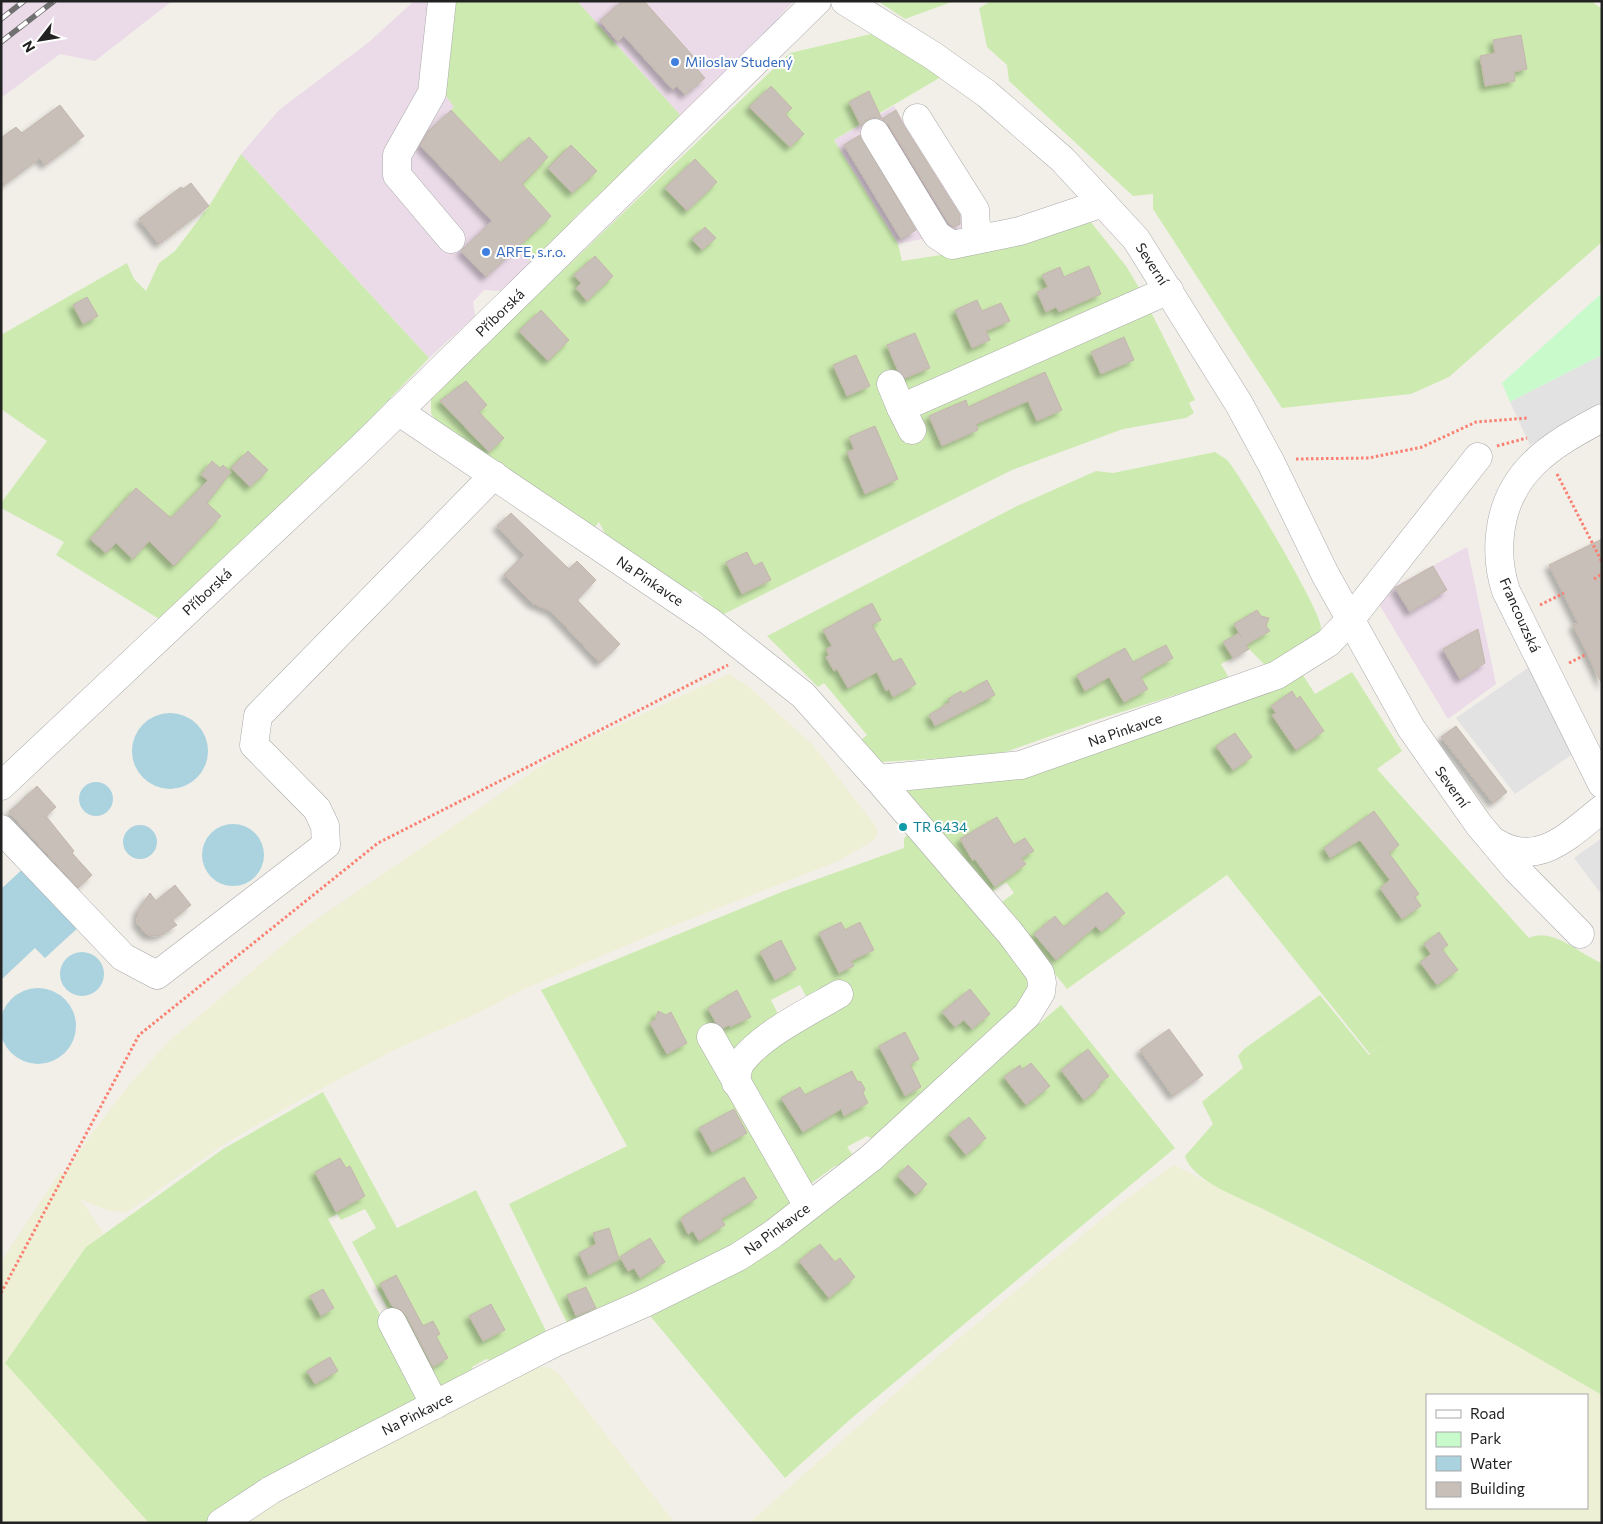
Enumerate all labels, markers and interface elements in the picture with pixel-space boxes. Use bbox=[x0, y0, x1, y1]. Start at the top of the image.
north arrow bbox=[15, 15, 65, 65]
text: N bbox=[18, 38, 38, 56]
place label: Miloslav Studený bbox=[685, 53, 793, 70]
marker: Miloslav Studený bbox=[669, 56, 681, 68]
street label: Severní bbox=[1133, 239, 1173, 288]
place label: ARFE, s.r.o. bbox=[496, 243, 566, 260]
marker: ARFE, s.r.o. bbox=[480, 246, 492, 258]
street label: Příborská bbox=[472, 285, 528, 340]
street label: Na Pinkavce bbox=[614, 552, 687, 609]
street label: Příborská bbox=[178, 565, 235, 619]
street label: Francouzská bbox=[1496, 575, 1544, 655]
street label: Na Pinkavce bbox=[1086, 709, 1164, 750]
street label: Severní bbox=[1432, 763, 1473, 811]
place label: TR 6434 bbox=[913, 818, 968, 835]
marker: TR 6434 bbox=[897, 821, 909, 833]
street label: Na Pinkavce bbox=[741, 1199, 813, 1258]
street label: Na Pinkavce bbox=[379, 1389, 455, 1439]
legend bbox=[1426, 1394, 1588, 1509]
text: Road bbox=[1470, 1404, 1505, 1422]
text: Park bbox=[1470, 1429, 1501, 1447]
text: Water bbox=[1470, 1454, 1512, 1472]
text: Building bbox=[1470, 1479, 1525, 1497]

